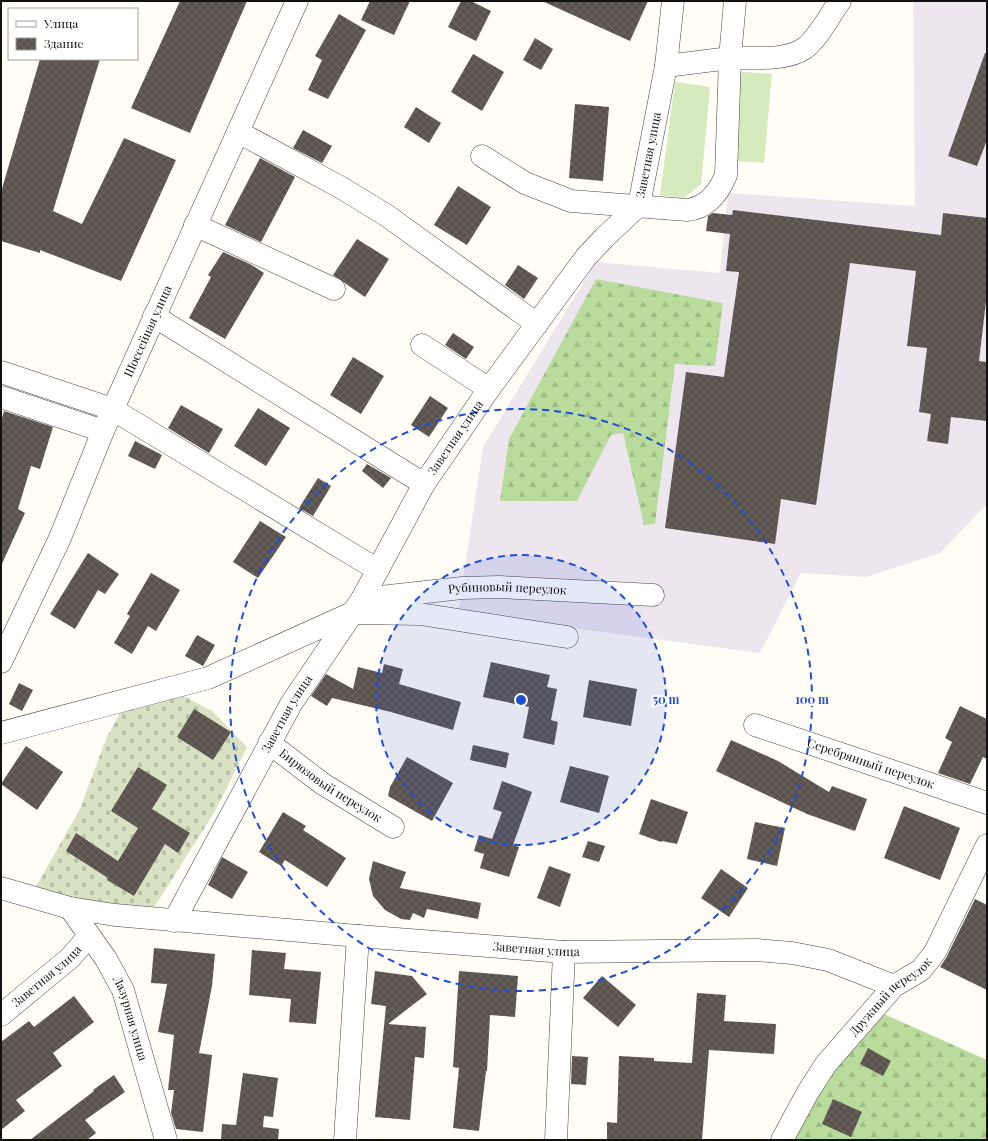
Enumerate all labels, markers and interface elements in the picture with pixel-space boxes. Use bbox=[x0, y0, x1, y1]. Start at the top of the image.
legend bbox=[8, 8, 138, 60]
text: Улица bbox=[43, 15, 78, 31]
text: Здание bbox=[44, 35, 84, 51]
street label: Заветная улица bbox=[632, 111, 664, 199]
street label: Шоссейная улица bbox=[119, 282, 175, 379]
street label: Заветная улица bbox=[424, 397, 486, 478]
street label: Рубиновый переулок bbox=[447, 578, 567, 598]
street label: Заветная улица bbox=[257, 672, 315, 755]
text: 50 m bbox=[653, 691, 680, 707]
text: 100 m bbox=[795, 691, 829, 707]
centre of rings bbox=[514, 693, 528, 707]
street label: Серебрянный переулок bbox=[805, 734, 937, 792]
street label: Бирюзовый переулок bbox=[276, 745, 385, 825]
street label: Заветная улица bbox=[492, 937, 580, 959]
street label: Заветная улица bbox=[8, 941, 84, 1010]
street label: Дружный переулок bbox=[845, 954, 935, 1039]
street label: Лазурная улица bbox=[109, 972, 152, 1062]

